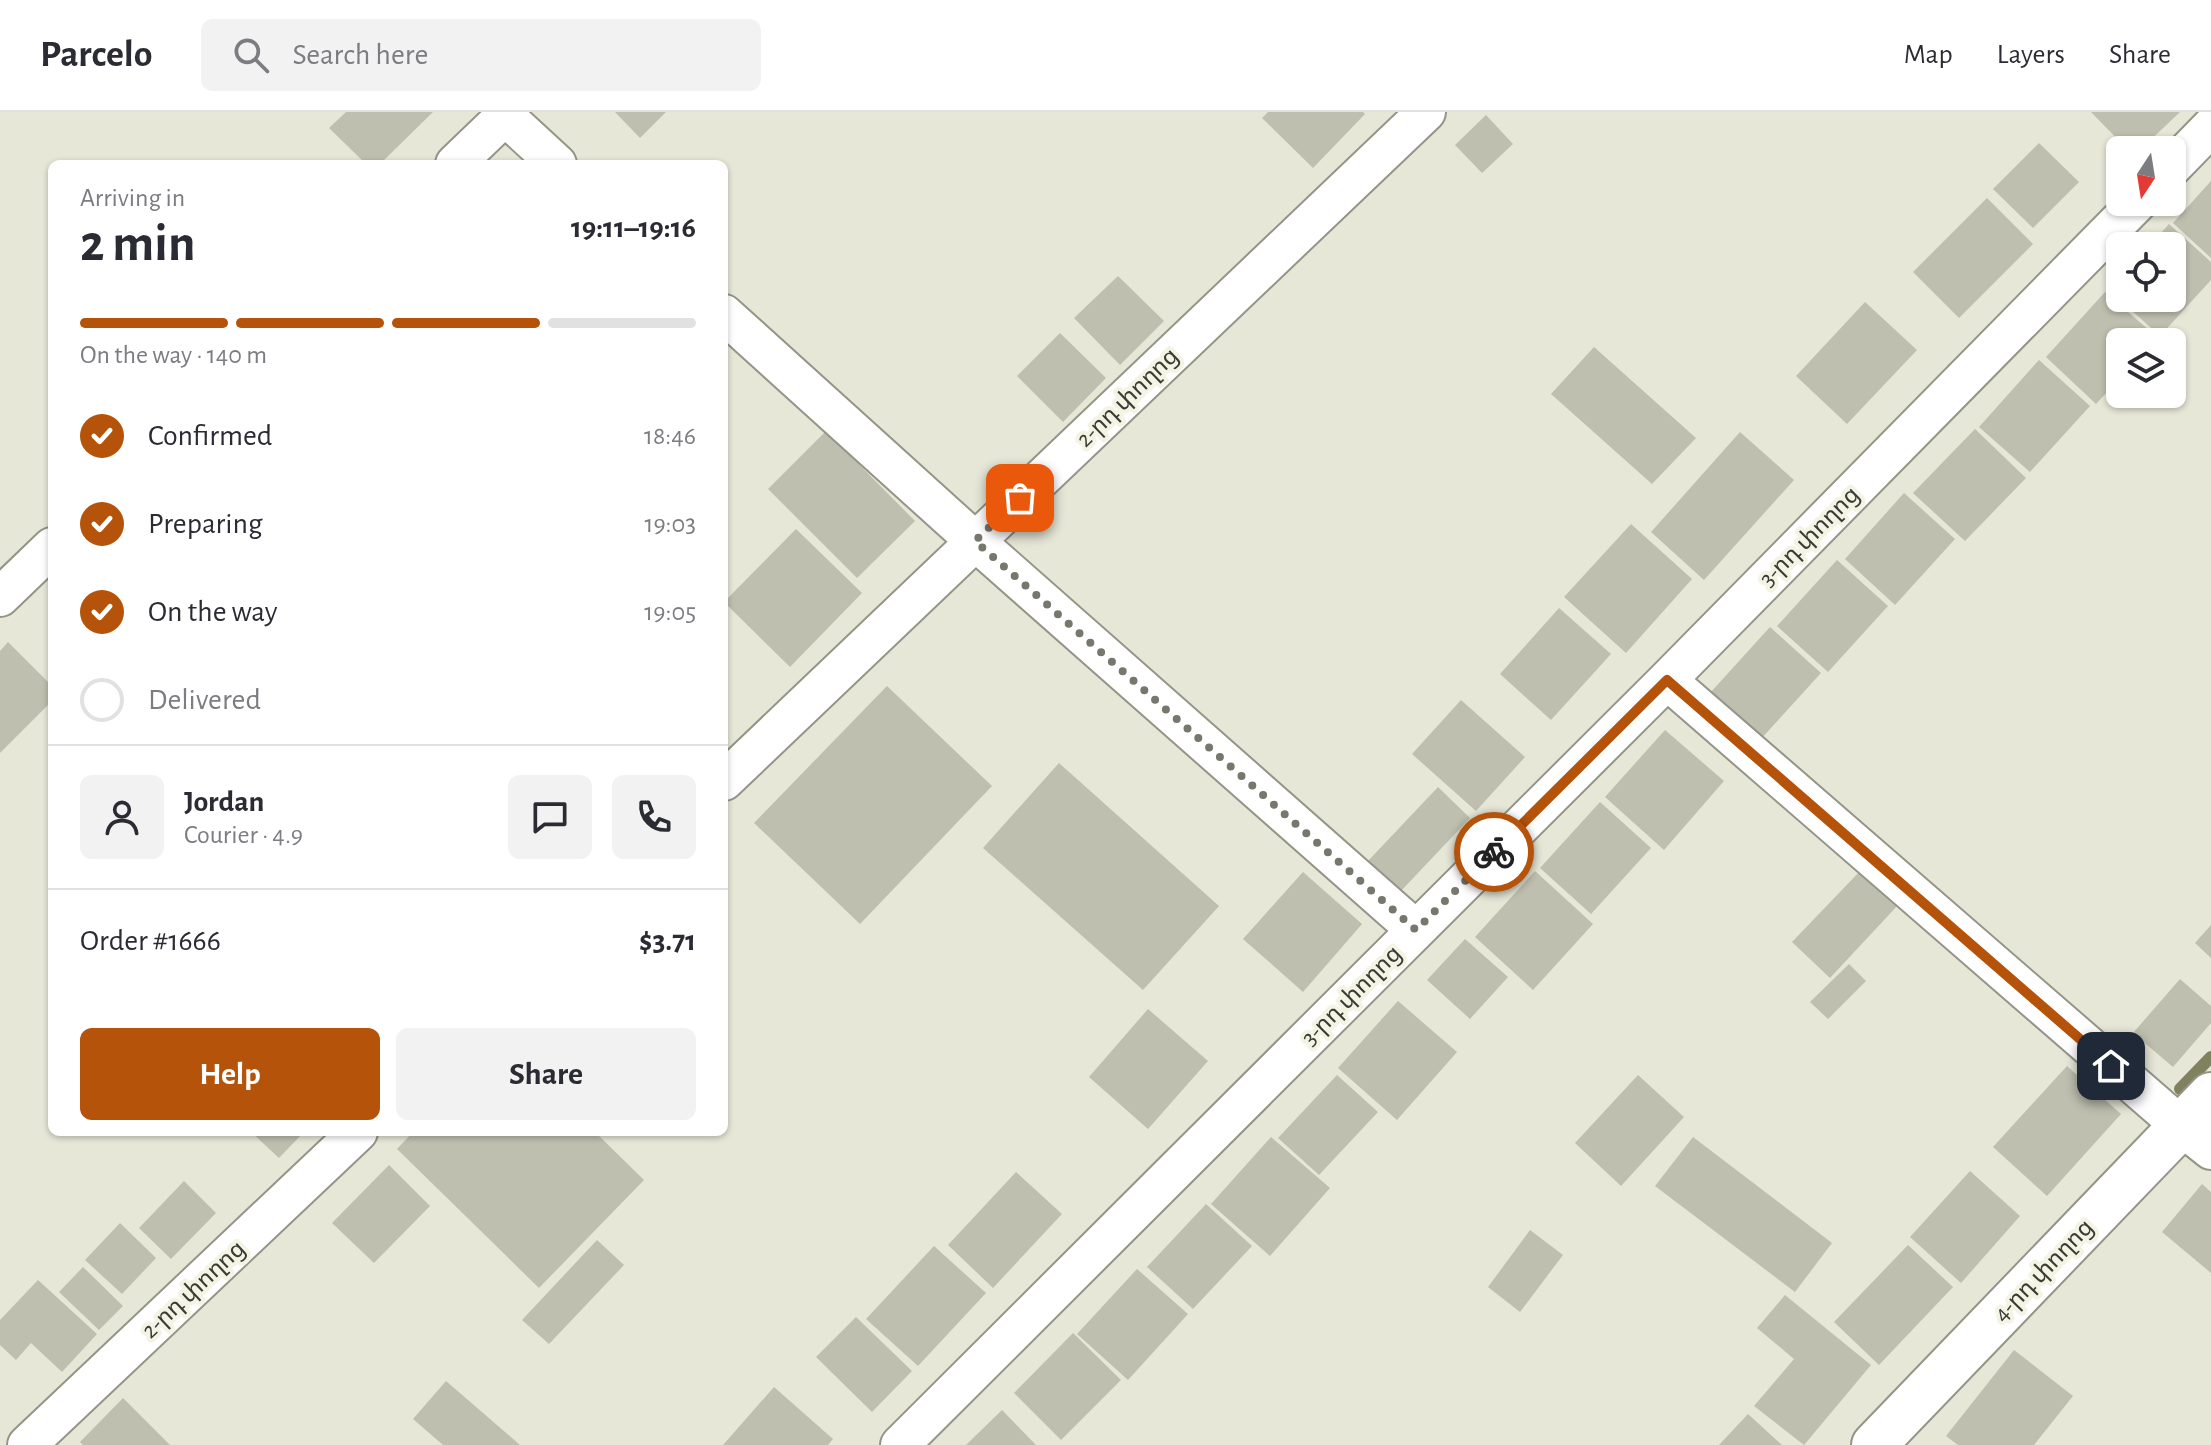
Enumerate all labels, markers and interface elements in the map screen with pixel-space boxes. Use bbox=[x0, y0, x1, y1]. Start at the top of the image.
search box bbox=[201, 19, 761, 91]
icon: search bbox=[229, 33, 273, 77]
text: Parcelo bbox=[40, 36, 153, 74]
text: Search here bbox=[293, 40, 428, 70]
text: Map bbox=[1904, 41, 1953, 69]
text: Layers bbox=[1997, 41, 2065, 69]
text: Share bbox=[2109, 41, 2171, 69]
north arrow bbox=[2106, 136, 2186, 216]
map controls bbox=[2106, 136, 2186, 408]
text: Arriving in bbox=[80, 185, 185, 211]
text: 19:11–19:16 bbox=[571, 213, 696, 243]
text: 2 min bbox=[80, 218, 195, 270]
button: locate bbox=[2106, 232, 2186, 312]
button: layers bbox=[2106, 328, 2186, 408]
text: On the way · 140 m bbox=[80, 342, 267, 368]
street label: 2-րդ փողոց bbox=[1072, 344, 1184, 453]
icon: check bbox=[80, 414, 124, 458]
text: Confirmed bbox=[148, 421, 272, 451]
text: 18:46 bbox=[644, 423, 696, 449]
pin bbox=[986, 464, 1054, 532]
icon: bag bbox=[998, 476, 1042, 520]
street label: 3-րդ փողոց bbox=[1755, 482, 1865, 592]
icon: check bbox=[80, 502, 124, 546]
text: Preparing bbox=[148, 509, 263, 539]
text: 19:03 bbox=[644, 511, 696, 537]
icon: check bbox=[80, 590, 124, 634]
text: On the way bbox=[148, 597, 277, 627]
text: 19:05 bbox=[644, 599, 696, 625]
text: Delivered bbox=[148, 685, 261, 715]
button: person bbox=[80, 775, 164, 859]
button: chat bbox=[508, 775, 592, 859]
button: phone bbox=[612, 775, 696, 859]
text: Jordan bbox=[184, 787, 264, 817]
courier bbox=[1454, 812, 1534, 892]
text: Courier · 4.9 bbox=[184, 822, 303, 848]
icon: bike bbox=[1472, 830, 1516, 874]
text: Order #1666 bbox=[80, 926, 221, 956]
text: $3.71 bbox=[639, 926, 696, 956]
street label: 3-րդ փողոց bbox=[1297, 941, 1407, 1051]
button: Help bbox=[80, 1028, 380, 1120]
button: Share bbox=[396, 1028, 696, 1120]
pin bbox=[2077, 1032, 2145, 1100]
icon: home bbox=[2089, 1044, 2133, 1088]
street label: 4-րդ փողոց bbox=[1989, 1215, 2099, 1327]
street label: 2-րդ փողոց bbox=[138, 1236, 250, 1344]

